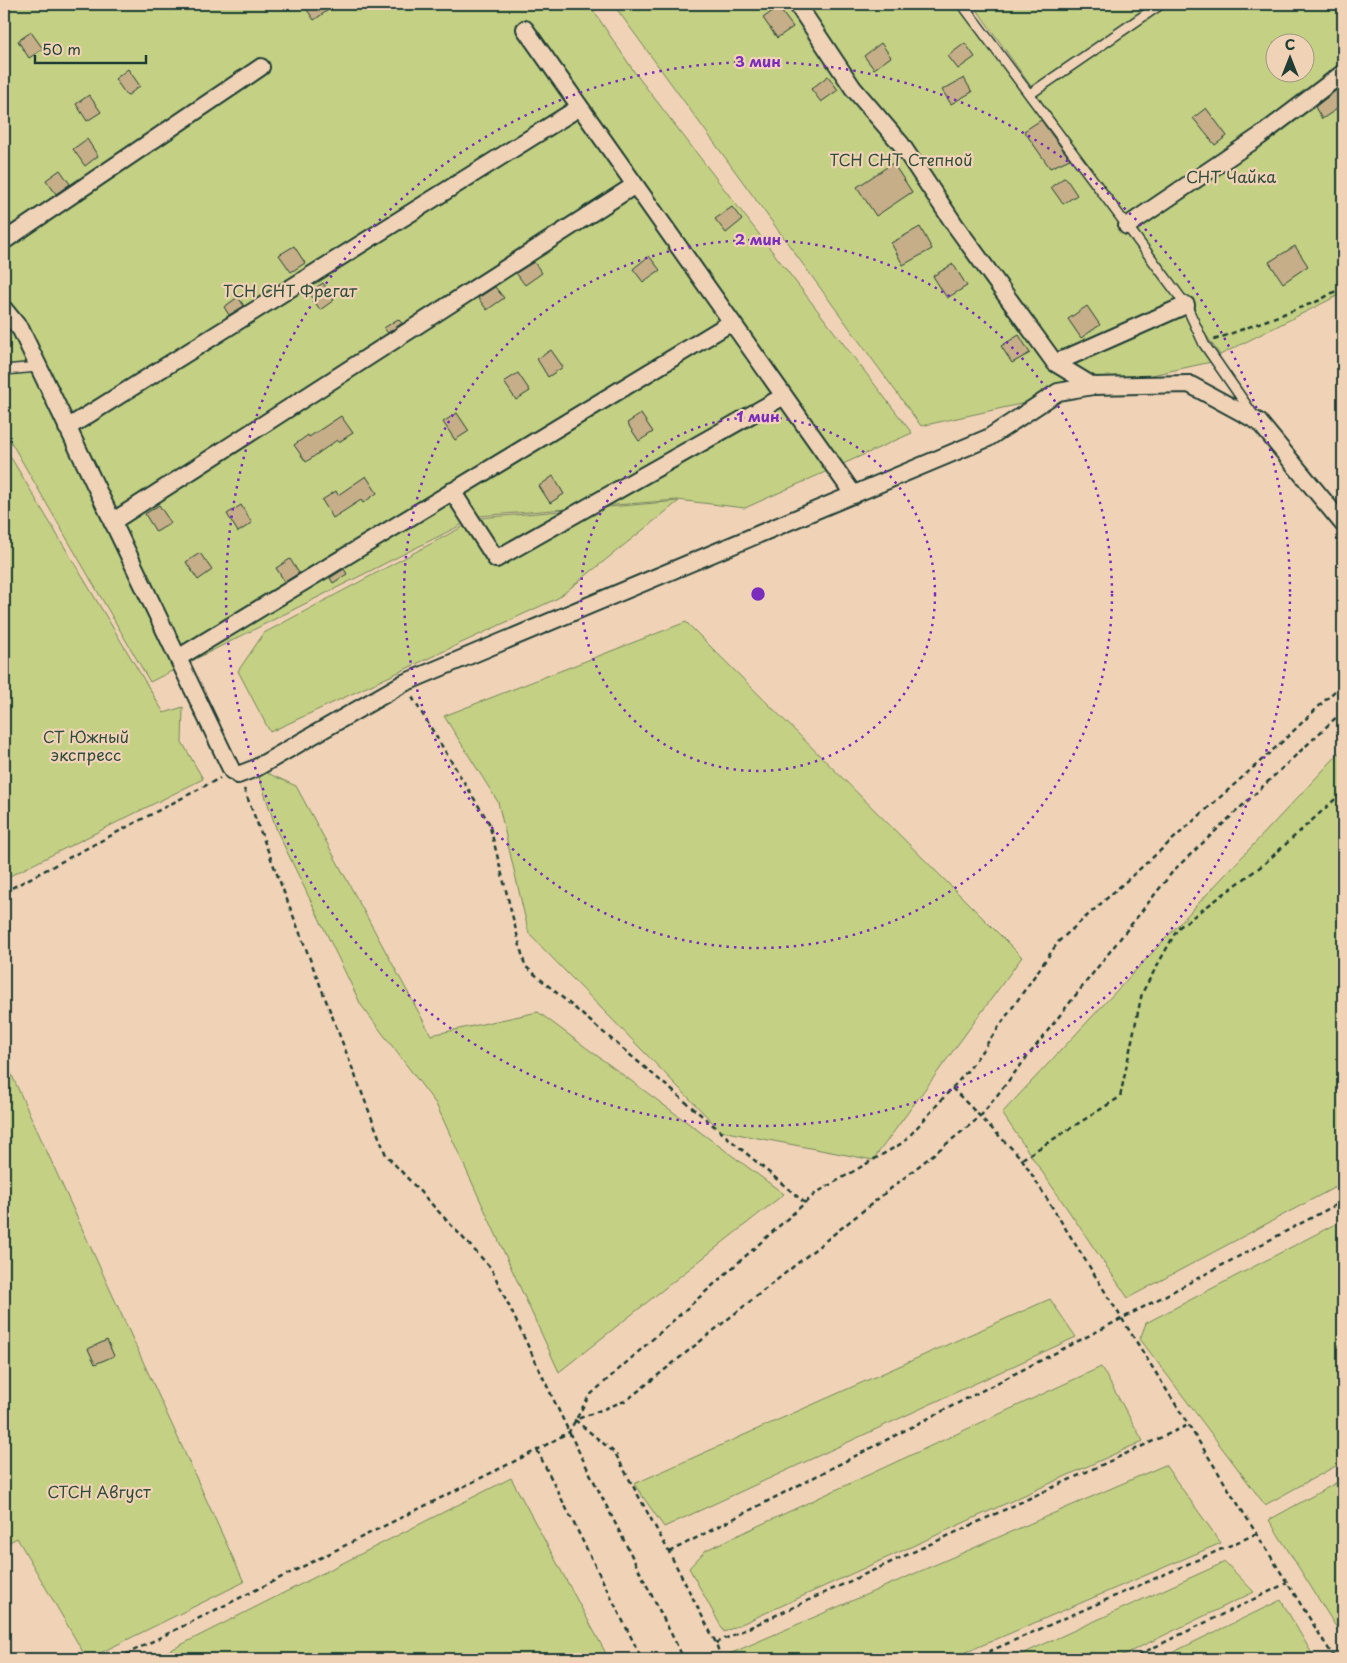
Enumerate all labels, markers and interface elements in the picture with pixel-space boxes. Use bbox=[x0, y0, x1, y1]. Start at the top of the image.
scale bar bbox=[35, 32, 146, 64]
north arrow bbox=[1264, 32, 1314, 82]
text: С bbox=[1285, 34, 1295, 55]
text: 50 m bbox=[42, 37, 81, 60]
text: 3 мин bbox=[735, 49, 781, 72]
park label: ТСН СНТ Степной bbox=[829, 147, 973, 171]
park label: СНТ Чайка bbox=[1186, 164, 1276, 188]
text: 2 мин bbox=[735, 227, 782, 250]
park label: ТСН СНТ Фрегат bbox=[223, 278, 358, 302]
text: 1 мин bbox=[736, 404, 780, 427]
centre of rings bbox=[749, 585, 767, 603]
park label: СТ Южный экспресс bbox=[43, 724, 129, 766]
park label: СТСН Август bbox=[47, 1479, 151, 1503]

